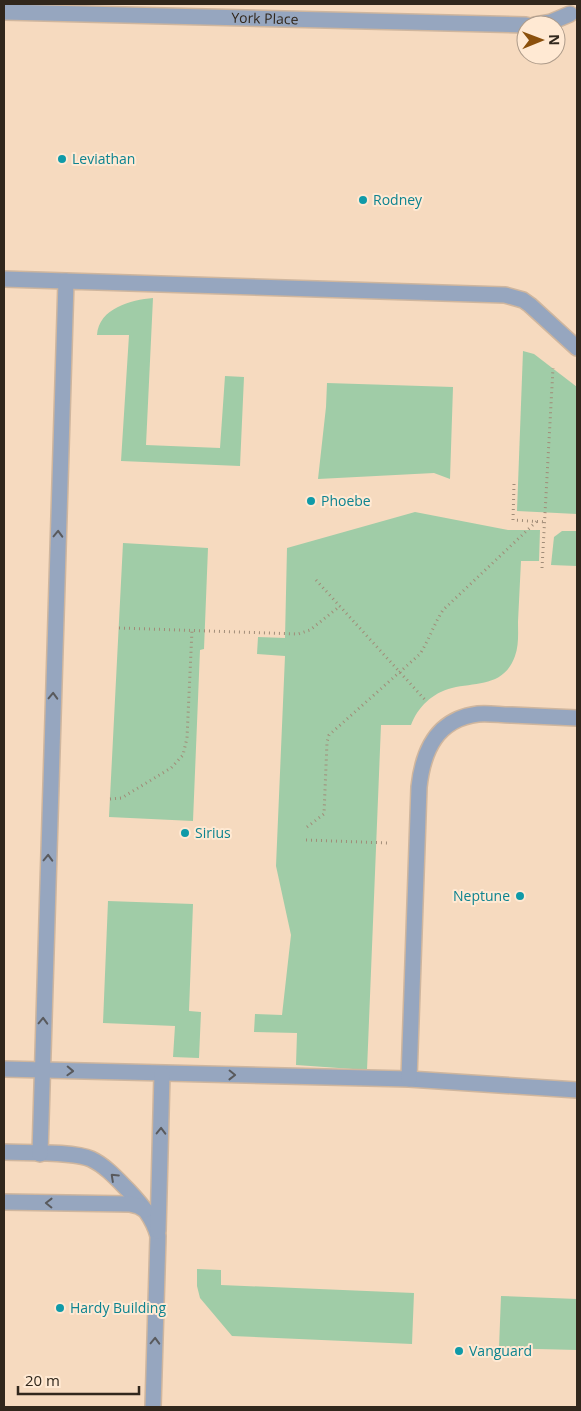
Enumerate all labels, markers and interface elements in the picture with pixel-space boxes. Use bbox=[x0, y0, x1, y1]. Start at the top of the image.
street label: York Place bbox=[231, 8, 299, 28]
north arrow bbox=[516, 15, 566, 65]
text: N bbox=[545, 34, 564, 46]
place label: Leviathan bbox=[72, 149, 135, 168]
marker: Leviathan bbox=[56, 153, 68, 165]
place label: Rodney bbox=[373, 190, 423, 209]
marker: Rodney bbox=[357, 194, 369, 206]
place label: Phoebe bbox=[321, 491, 371, 510]
marker: Phoebe bbox=[305, 495, 317, 507]
one-way arrow bbox=[53, 529, 64, 537]
one-way arrow bbox=[48, 692, 59, 700]
place label: Sirius bbox=[195, 823, 231, 842]
marker: Sirius bbox=[179, 827, 191, 839]
one-way arrow bbox=[43, 854, 54, 862]
place label: Neptune bbox=[453, 886, 510, 905]
marker: Neptune bbox=[514, 890, 526, 902]
one-way arrow bbox=[38, 1017, 48, 1024]
one-way arrow bbox=[66, 1065, 74, 1076]
one-way arrow bbox=[229, 1070, 237, 1081]
one-way arrow bbox=[156, 1127, 166, 1135]
one-way arrow bbox=[111, 1174, 120, 1183]
one-way arrow bbox=[44, 1198, 52, 1208]
place label: Hardy Building bbox=[70, 1298, 166, 1317]
marker: Hardy Building bbox=[54, 1302, 66, 1314]
one-way arrow bbox=[149, 1337, 160, 1345]
place label: Vanguard bbox=[469, 1341, 532, 1360]
marker: Vanguard bbox=[453, 1345, 465, 1357]
scale bar bbox=[18, 1364, 139, 1396]
text: 20 m bbox=[25, 1370, 60, 1390]

